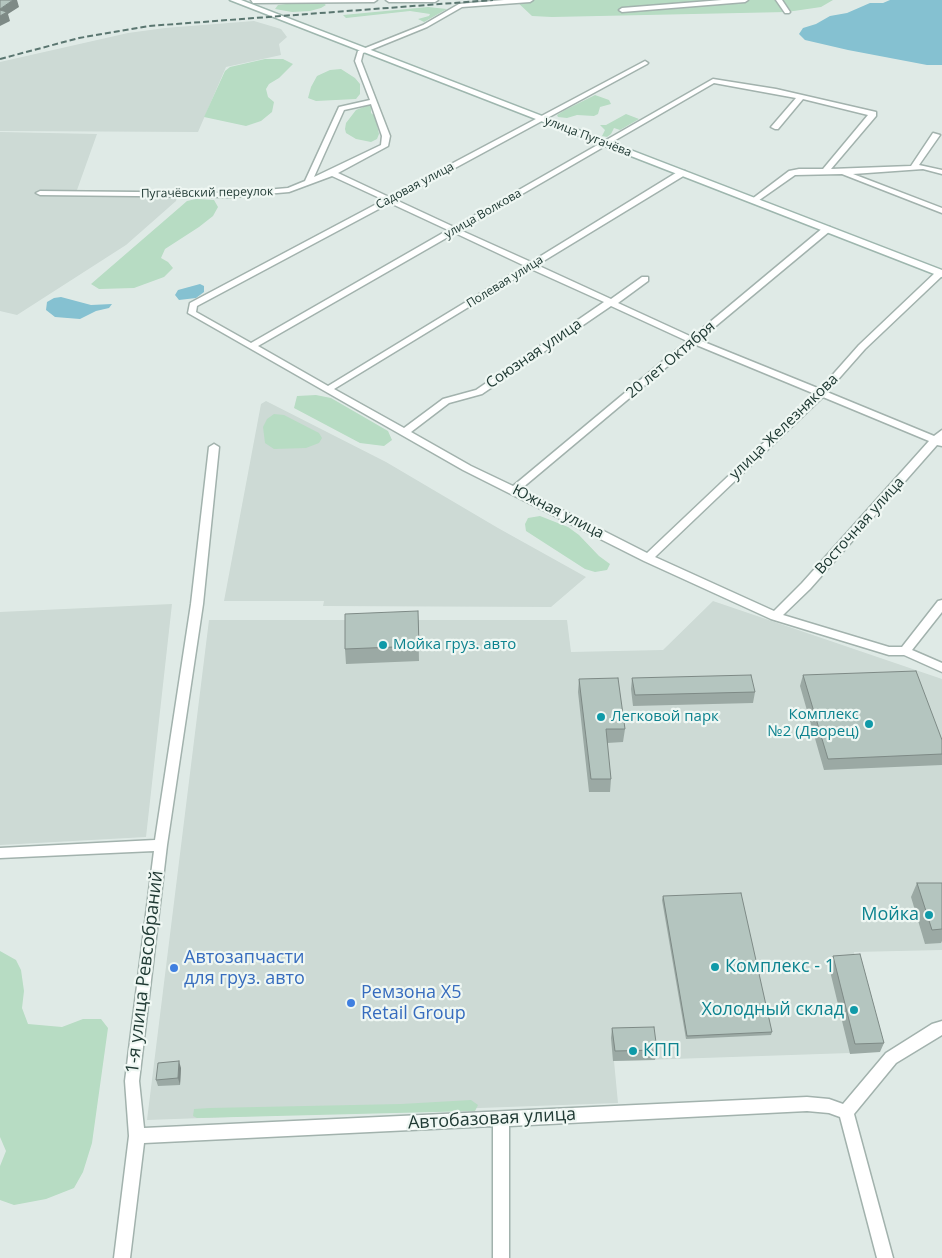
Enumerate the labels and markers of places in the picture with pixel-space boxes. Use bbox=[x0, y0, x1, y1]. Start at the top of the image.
place label: Мойка груз. авто bbox=[393, 636, 516, 654]
marker: Мойка груз. авто bbox=[377, 639, 389, 651]
place label: Комплекс №2 (Дворец) bbox=[768, 706, 859, 741]
place label: Легковой парк bbox=[611, 708, 719, 726]
marker: Легковой парк bbox=[595, 711, 607, 723]
marker: Комплекс №2 (Дворец) bbox=[863, 718, 875, 730]
place label: Мойка bbox=[861, 904, 919, 926]
marker: Мойка bbox=[923, 909, 935, 921]
place label: Автозапчасти для груз. авто bbox=[184, 947, 305, 990]
place label: Комплекс - 1 bbox=[725, 956, 835, 978]
marker: Комплекс - 1 bbox=[709, 961, 721, 973]
marker: Автозапчасти для груз. авто bbox=[168, 962, 180, 974]
place label: Ремзона X5 Retail Group bbox=[361, 982, 466, 1024]
marker: Ремзона X5 Retail Group bbox=[345, 997, 357, 1009]
place label: Холодный склад bbox=[701, 999, 844, 1021]
marker: Холодный склад bbox=[848, 1004, 860, 1016]
place label: КПП bbox=[643, 1040, 680, 1062]
marker: КПП bbox=[627, 1045, 639, 1057]

